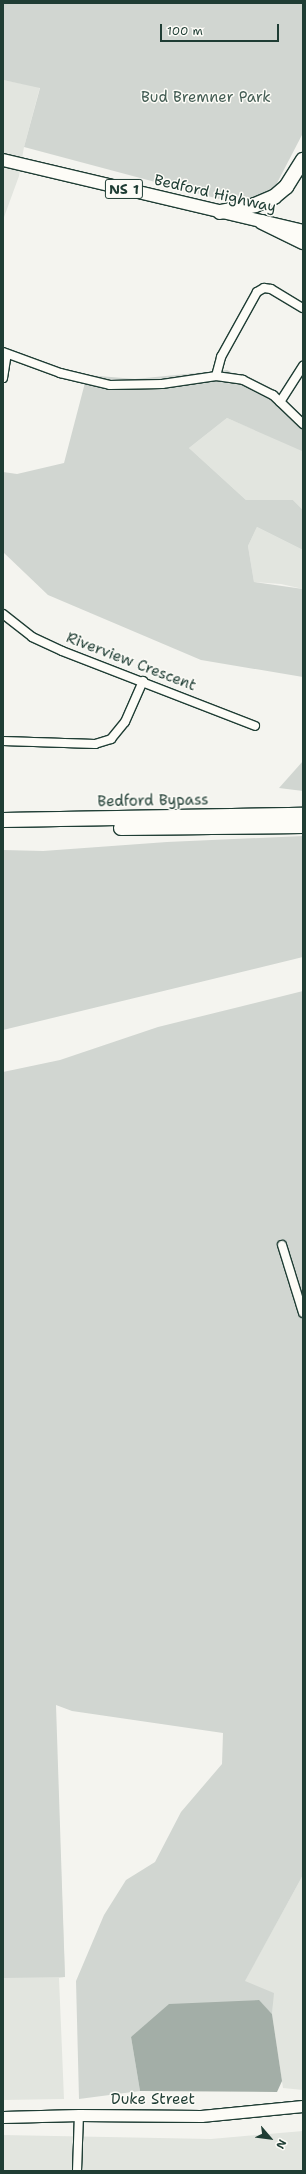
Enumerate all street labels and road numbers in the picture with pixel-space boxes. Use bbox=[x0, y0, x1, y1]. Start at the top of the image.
street label: Bedford Highway bbox=[152, 171, 278, 217]
road number: NS 1 bbox=[104, 177, 144, 201]
street label: Riverview Crescent bbox=[64, 629, 198, 695]
street label: Bedford Bypass bbox=[97, 791, 209, 811]
street label: Duke Street bbox=[111, 2091, 195, 2109]

